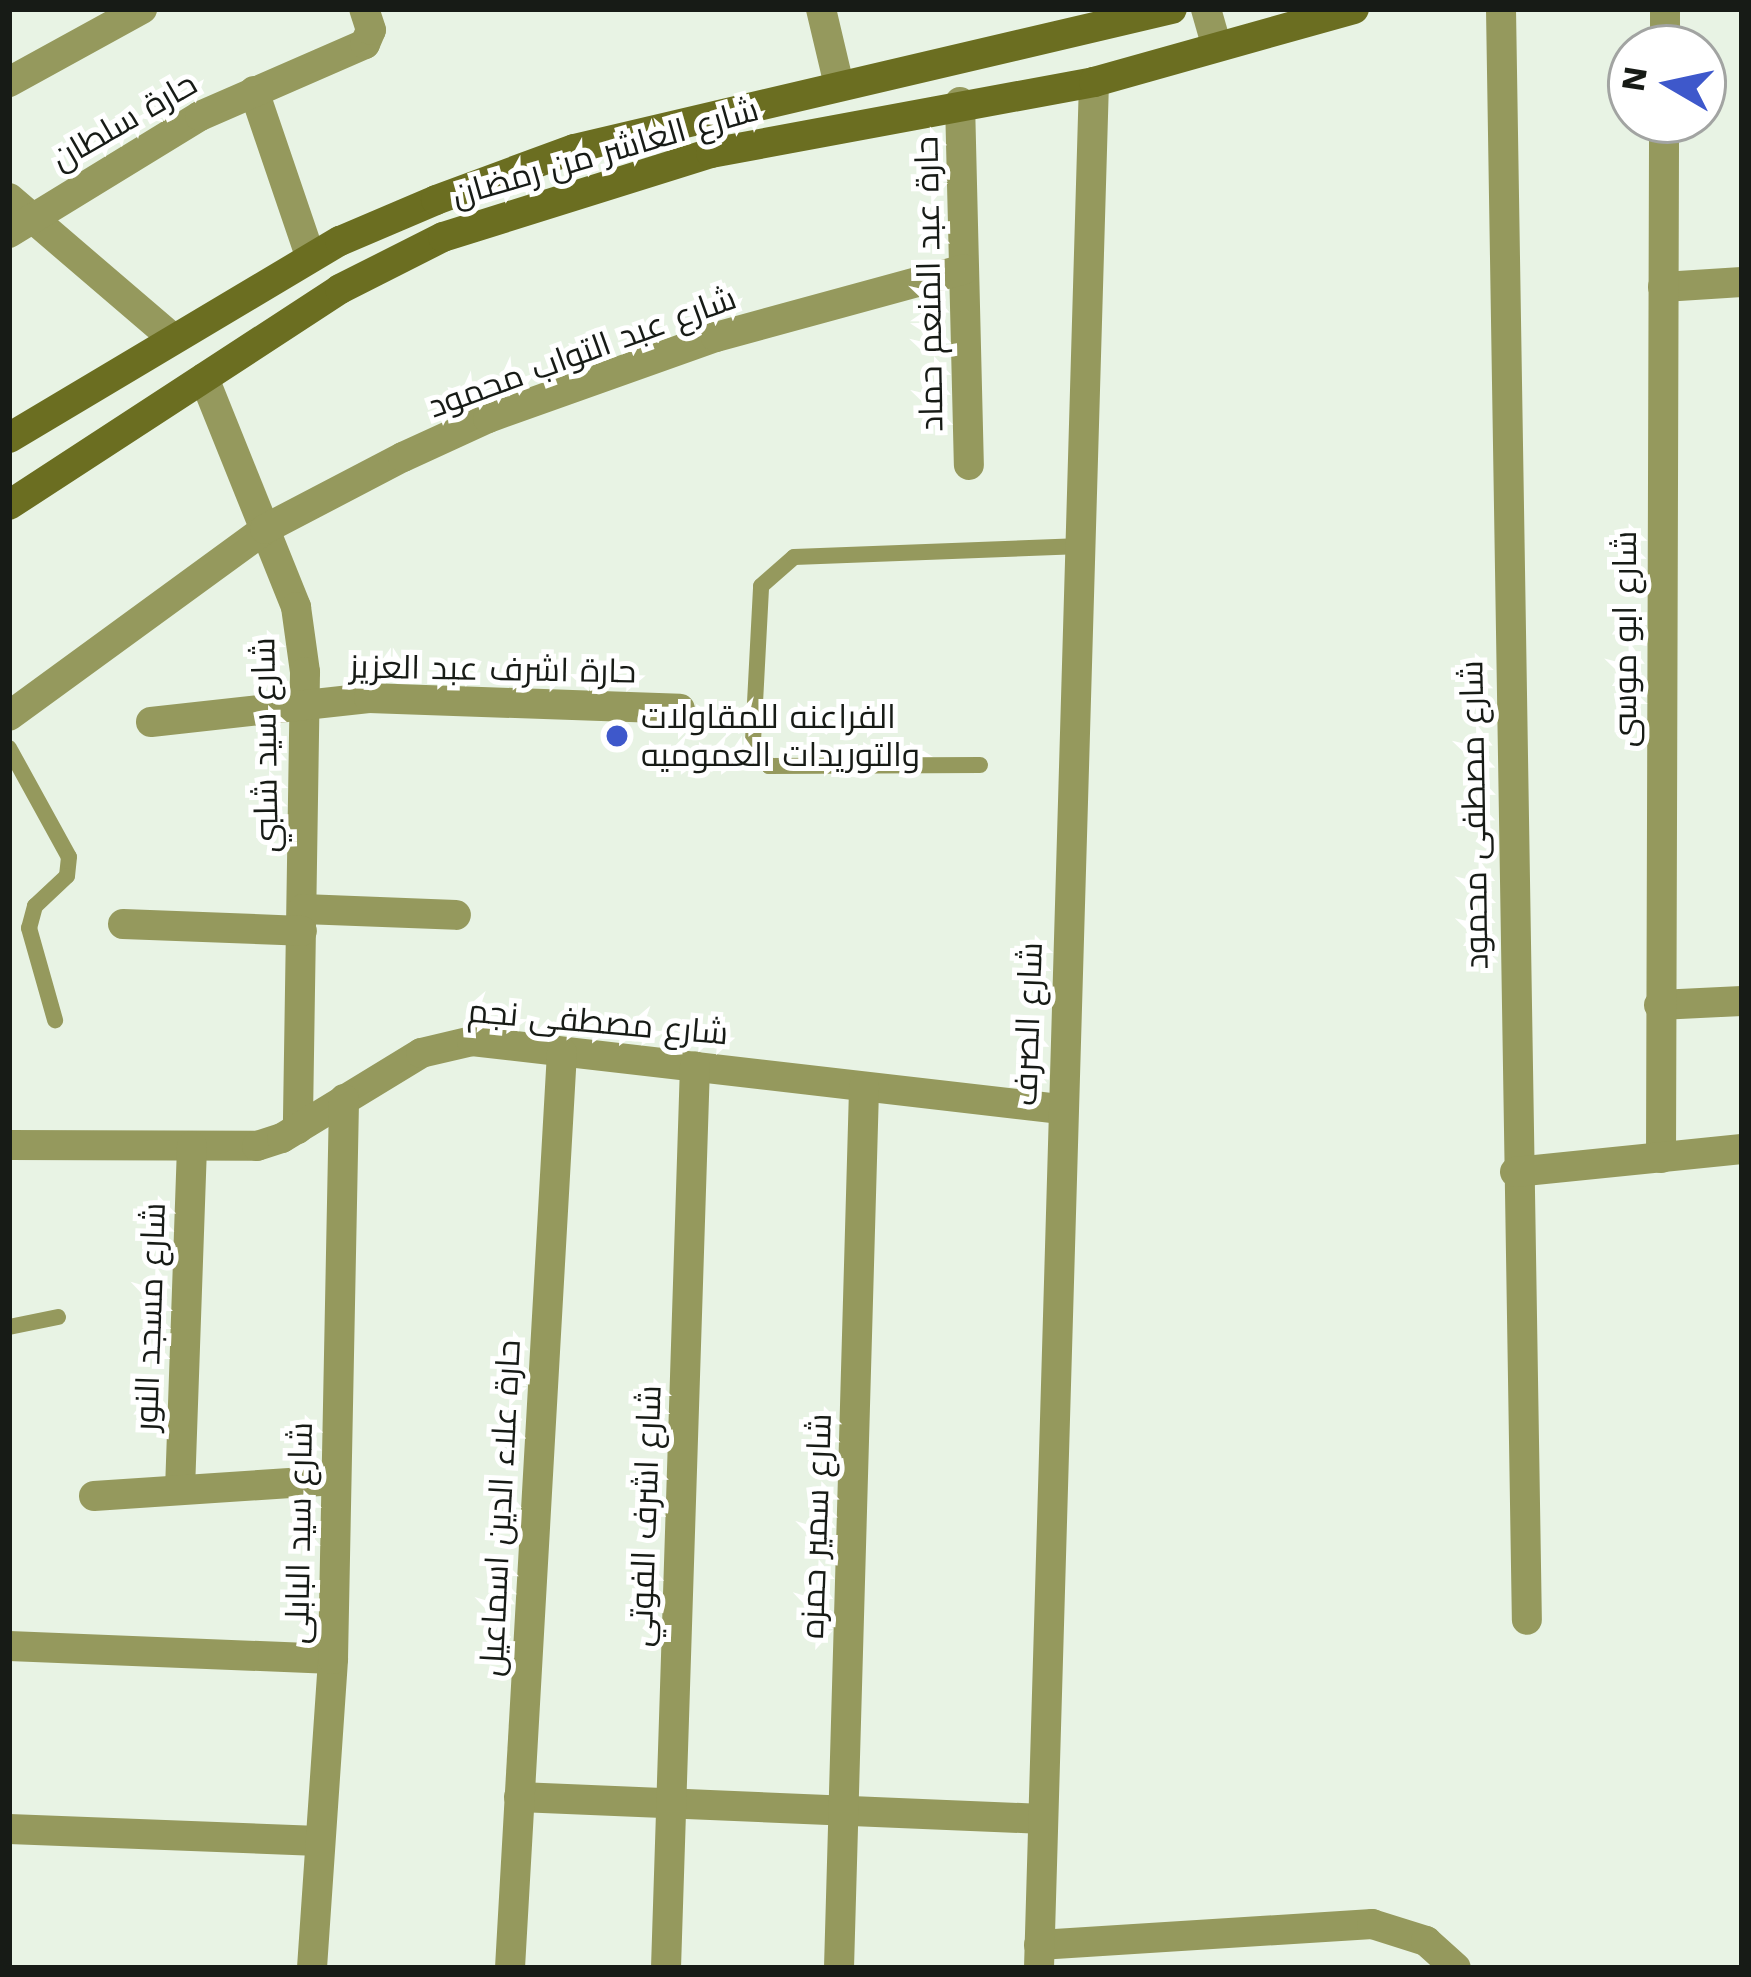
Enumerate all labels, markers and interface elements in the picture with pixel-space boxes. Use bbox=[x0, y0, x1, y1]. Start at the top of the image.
north arrow bbox=[1607, 24, 1727, 144]
street label: حارة سلطان bbox=[44, 64, 204, 178]
text: N bbox=[1613, 64, 1655, 94]
street label: شارع العاشر من رمضان bbox=[447, 89, 763, 215]
street label: حارة عبد المنعم حماد bbox=[907, 136, 951, 432]
street label: شارع عبد التواب محمود bbox=[423, 278, 741, 426]
street label: شارع ابو موسى bbox=[1605, 531, 1645, 747]
street label: شارع سيد شلبي bbox=[243, 637, 287, 853]
street label: حارة اشرف عبد العزيز bbox=[349, 647, 637, 691]
street label: شارع مصطفى محمود bbox=[1452, 660, 1496, 970]
place label: الفراعنه للمقاولات والتوريدات العموميه bbox=[641, 697, 920, 775]
marker: الفراعنه للمقاولات والتوريدات العموميه bbox=[604, 723, 630, 749]
street label: شارع الصرف bbox=[1005, 941, 1051, 1107]
street label: شارع مصطفى نجم bbox=[466, 991, 730, 1053]
street label: شارع مسجد النور bbox=[126, 1202, 174, 1432]
street label: حارة علاء الدين اسماعيل bbox=[471, 1339, 529, 1677]
street label: شارع اشرف الفوتي bbox=[621, 1384, 669, 1648]
street label: شارع سمير حمزه bbox=[792, 1413, 840, 1639]
street label: شارع سيد البابلى bbox=[277, 1422, 321, 1644]

